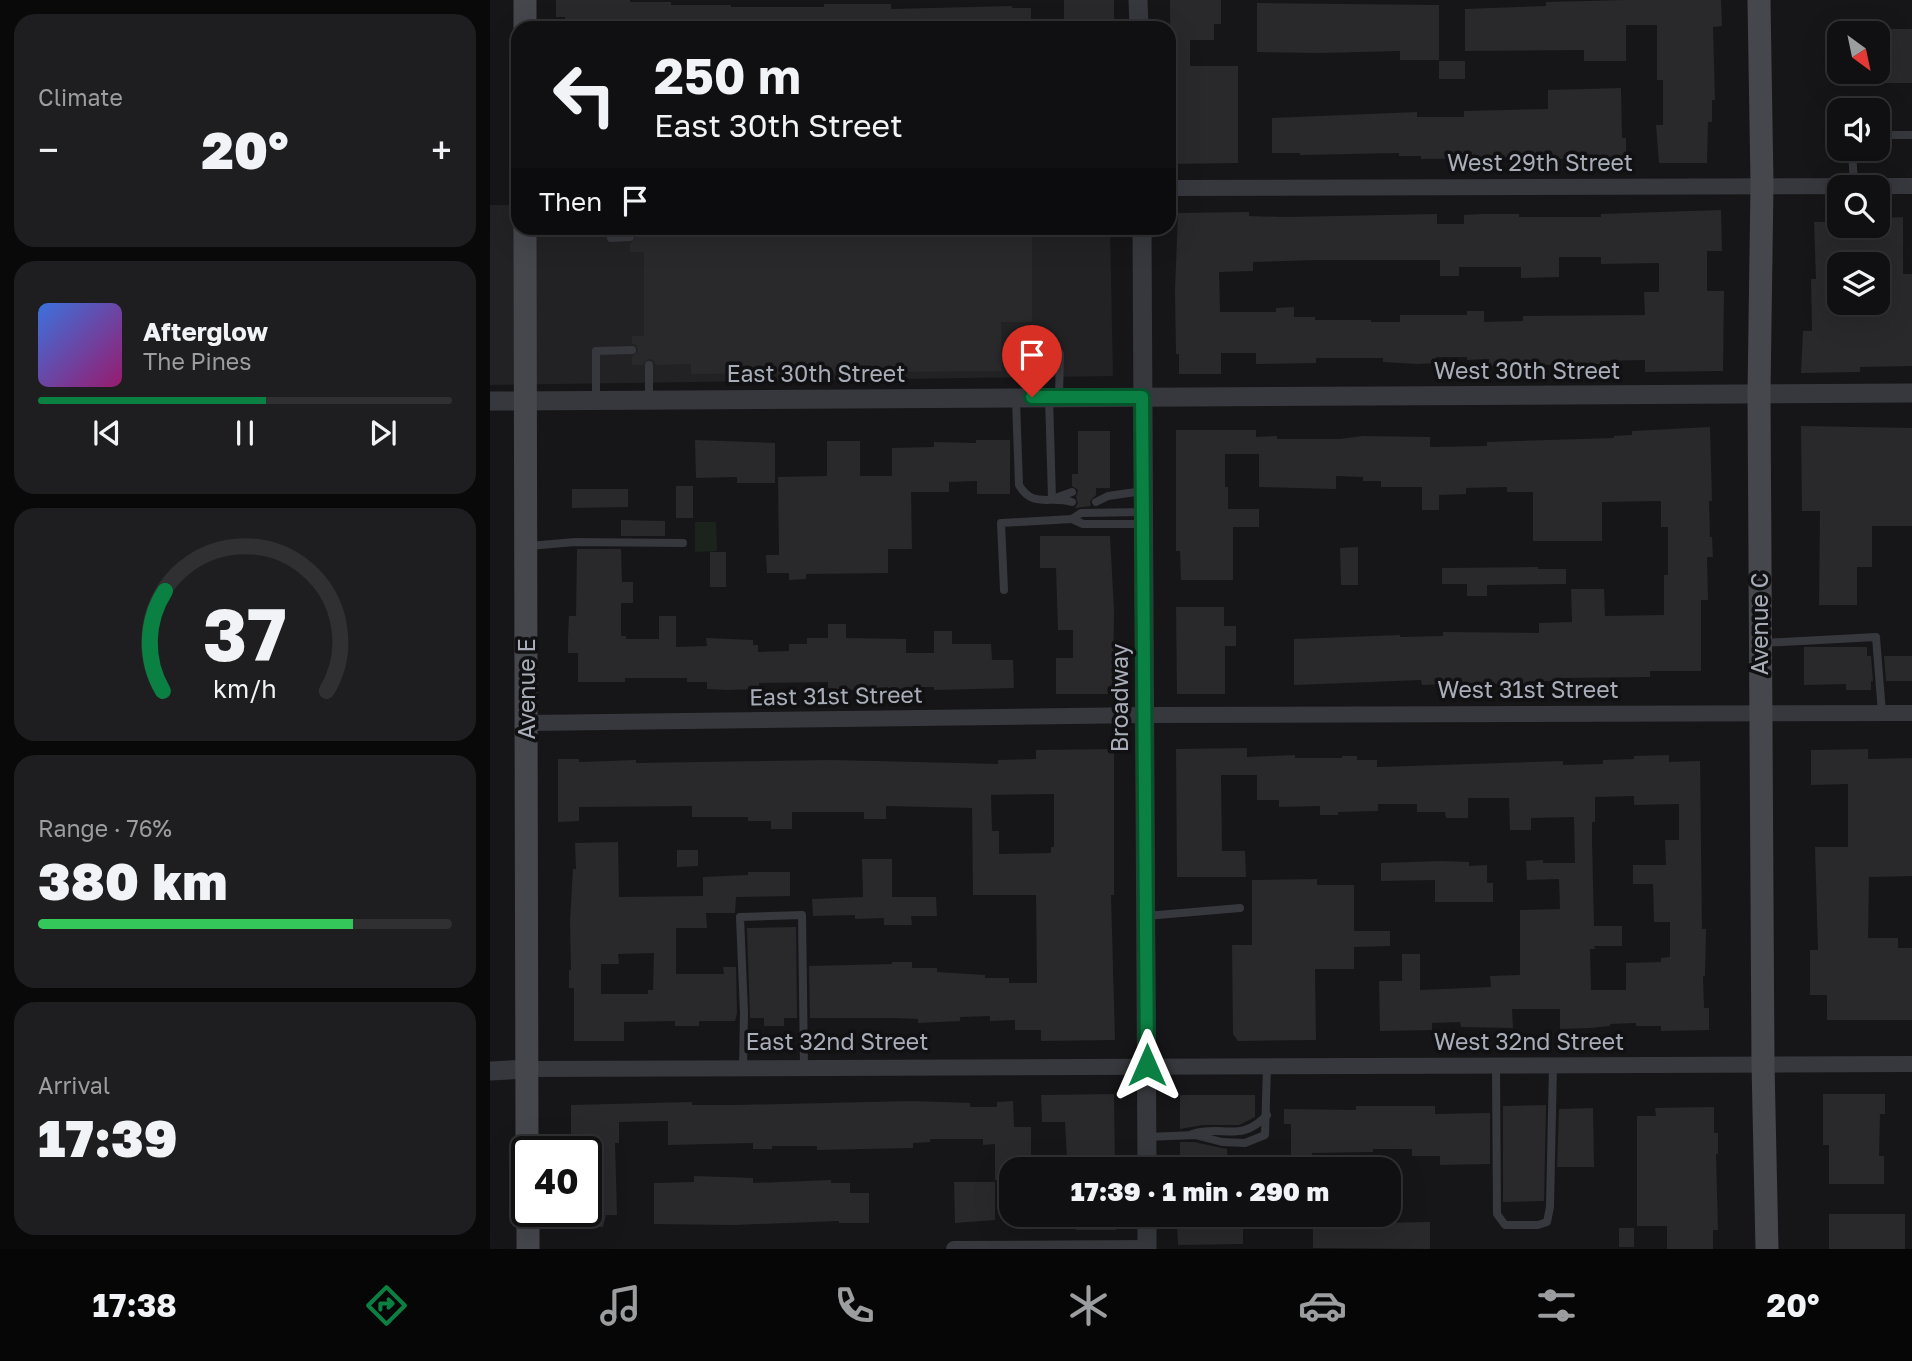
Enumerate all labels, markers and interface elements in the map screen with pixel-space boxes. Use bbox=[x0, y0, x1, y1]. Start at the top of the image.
north arrow bbox=[1827, 21, 1890, 84]
map controls bbox=[1827, 21, 1890, 315]
text: 250 m bbox=[654, 46, 801, 105]
icon: left bbox=[539, 49, 630, 140]
text: Climate bbox=[38, 83, 123, 111]
button: sound bbox=[1827, 98, 1890, 161]
text: East 30th Street bbox=[654, 106, 903, 144]
text: 20° bbox=[202, 118, 288, 180]
text: − bbox=[38, 127, 59, 172]
text: + bbox=[431, 127, 452, 172]
street label: West 29th Street bbox=[1447, 148, 1633, 176]
button: search bbox=[1827, 175, 1890, 238]
icon: arrive bbox=[616, 182, 654, 220]
text: Then bbox=[539, 186, 602, 217]
button: layers bbox=[1827, 252, 1890, 315]
text: Afterglow bbox=[143, 316, 268, 347]
pin bbox=[1002, 325, 1062, 397]
icon: arrive bbox=[1013, 336, 1051, 374]
text: The Pines bbox=[143, 347, 251, 375]
street label: West 30th Street bbox=[1434, 356, 1620, 384]
street label: East 30th Street bbox=[727, 359, 905, 387]
icon: previous bbox=[88, 414, 126, 452]
icon: pause bbox=[226, 414, 264, 452]
icon: next bbox=[364, 414, 402, 452]
street label: Avenue C bbox=[1745, 573, 1773, 675]
text: 37 bbox=[203, 590, 287, 677]
street label: Avenue E bbox=[512, 639, 540, 739]
street label: Broadway bbox=[1105, 644, 1133, 752]
text: km/h bbox=[213, 672, 277, 703]
street label: West 31st Street bbox=[1437, 675, 1619, 703]
street label: East 31st Street bbox=[749, 679, 923, 711]
text: Range · 76% bbox=[38, 814, 172, 842]
text: 380 km bbox=[38, 849, 227, 911]
street label: East 32nd Street bbox=[746, 1027, 928, 1055]
street label: West 32nd Street bbox=[1434, 1027, 1624, 1055]
position arrow bbox=[1110, 1028, 1184, 1102]
text: Arrival bbox=[38, 1071, 110, 1099]
text: 17:39 bbox=[38, 1106, 178, 1168]
speed limit sign: 40 bbox=[511, 1136, 602, 1227]
text: 17:39 · 1 min · 290 m bbox=[1071, 1176, 1329, 1207]
icon: directions bbox=[362, 1281, 411, 1330]
icon: music bbox=[596, 1281, 645, 1330]
icon: phone bbox=[830, 1281, 879, 1330]
icon: climate bbox=[1064, 1281, 1113, 1330]
icon: car bbox=[1298, 1281, 1347, 1330]
icon: filters bbox=[1532, 1281, 1581, 1330]
text: 17:38 bbox=[93, 1286, 177, 1324]
text: 20° bbox=[1767, 1286, 1819, 1324]

